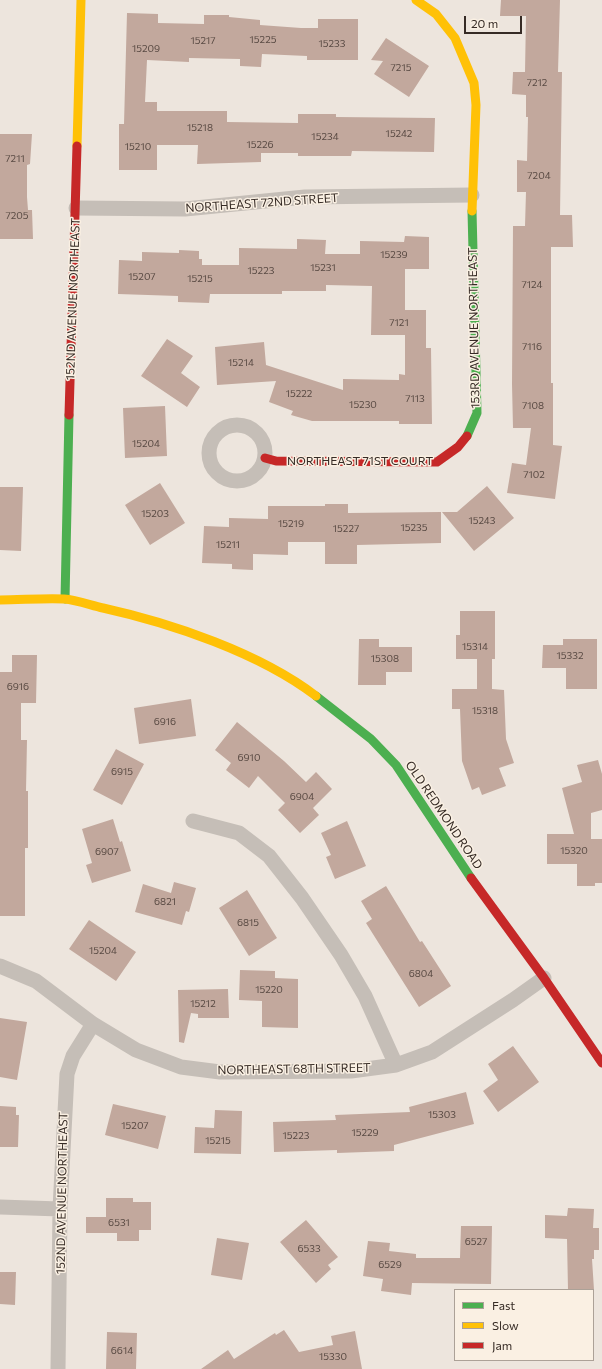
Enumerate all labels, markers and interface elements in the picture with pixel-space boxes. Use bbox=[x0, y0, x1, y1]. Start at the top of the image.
scale bar bbox=[466, 8, 524, 34]
text: 20 m bbox=[471, 16, 498, 30]
house number: 15225 bbox=[250, 34, 276, 46]
house number: 15217 bbox=[190, 35, 216, 47]
house number: 15233 bbox=[319, 38, 345, 50]
house number: 15209 bbox=[132, 43, 160, 55]
house number: 7215 bbox=[391, 62, 411, 74]
house number: 7212 bbox=[527, 77, 547, 89]
house number: 15218 bbox=[187, 122, 213, 134]
house number: 15242 bbox=[386, 128, 412, 140]
house number: 15234 bbox=[311, 131, 339, 143]
house number: 15226 bbox=[246, 139, 274, 151]
house number: 15210 bbox=[125, 141, 151, 153]
house number: 7211 bbox=[5, 153, 25, 165]
house number: 7204 bbox=[527, 170, 551, 182]
street label: NORTHEAST 72ND STREET bbox=[185, 190, 339, 216]
house number: 7205 bbox=[5, 210, 29, 222]
street label: 152ND AVENUE NORTHEAST bbox=[63, 218, 83, 380]
street label: 153RD AVENUE NORTHEAST bbox=[465, 247, 483, 409]
house number: 15239 bbox=[380, 249, 408, 261]
house number: 15231 bbox=[310, 262, 336, 274]
house number: 15223 bbox=[248, 265, 274, 277]
house number: 15207 bbox=[128, 271, 156, 283]
house number: 15215 bbox=[187, 273, 213, 285]
house number: 7124 bbox=[522, 279, 542, 291]
house number: 7121 bbox=[389, 317, 409, 329]
house number: 7116 bbox=[522, 341, 542, 353]
house number: 15214 bbox=[228, 357, 254, 369]
house number: 15222 bbox=[286, 388, 312, 400]
house number: 7113 bbox=[405, 393, 425, 405]
house number: 15230 bbox=[349, 399, 377, 411]
house number: 7108 bbox=[522, 400, 544, 412]
house number: 15204 bbox=[132, 438, 160, 450]
street label: NORTHEAST 71ST COURT bbox=[287, 454, 433, 468]
house number: 7102 bbox=[523, 469, 545, 481]
house number: 15203 bbox=[141, 508, 169, 520]
house number: 15243 bbox=[468, 515, 496, 527]
house number: 15219 bbox=[278, 518, 304, 530]
house number: 15235 bbox=[400, 522, 428, 534]
house number: 15227 bbox=[333, 523, 359, 535]
house number: 15211 bbox=[216, 539, 240, 551]
house number: 15314 bbox=[462, 641, 488, 653]
house number: 15332 bbox=[557, 650, 583, 662]
house number: 15308 bbox=[371, 653, 399, 665]
house number: 6916 bbox=[7, 681, 29, 693]
house number: 15318 bbox=[472, 705, 498, 717]
house number: 6916 bbox=[154, 716, 176, 728]
house number: 6910 bbox=[238, 752, 260, 764]
street label: OLD REDMOND ROAD bbox=[402, 758, 486, 872]
house number: 6915 bbox=[111, 766, 133, 778]
house number: 6904 bbox=[290, 791, 314, 803]
house number: 15320 bbox=[560, 845, 588, 857]
house number: 6907 bbox=[95, 846, 119, 858]
house number: 6821 bbox=[154, 896, 176, 908]
house number: 6815 bbox=[237, 917, 259, 929]
house number: 15204 bbox=[89, 945, 117, 957]
house number: 6804 bbox=[409, 968, 433, 980]
house number: 15220 bbox=[255, 984, 283, 996]
house number: 15212 bbox=[190, 998, 216, 1010]
street label: NORTHEAST 68TH STREET bbox=[217, 1060, 371, 1078]
house number: 15303 bbox=[428, 1109, 456, 1121]
street label: 152ND AVENUE NORTHEAST bbox=[53, 1112, 71, 1274]
house number: 15207 bbox=[121, 1120, 149, 1132]
house number: 15229 bbox=[351, 1127, 379, 1139]
house number: 15223 bbox=[283, 1130, 309, 1142]
house number: 15215 bbox=[205, 1135, 231, 1147]
house number: 6531 bbox=[108, 1217, 130, 1229]
house number: 6527 bbox=[465, 1236, 487, 1248]
house number: 6533 bbox=[297, 1243, 321, 1255]
house number: 6529 bbox=[378, 1259, 402, 1271]
legend bbox=[454, 1289, 594, 1361]
text: Fast bbox=[492, 1298, 515, 1312]
text: Slow bbox=[492, 1318, 519, 1332]
text: Jam bbox=[492, 1338, 512, 1352]
house number: 6614 bbox=[111, 1345, 133, 1357]
house number: 15330 bbox=[319, 1351, 347, 1363]

